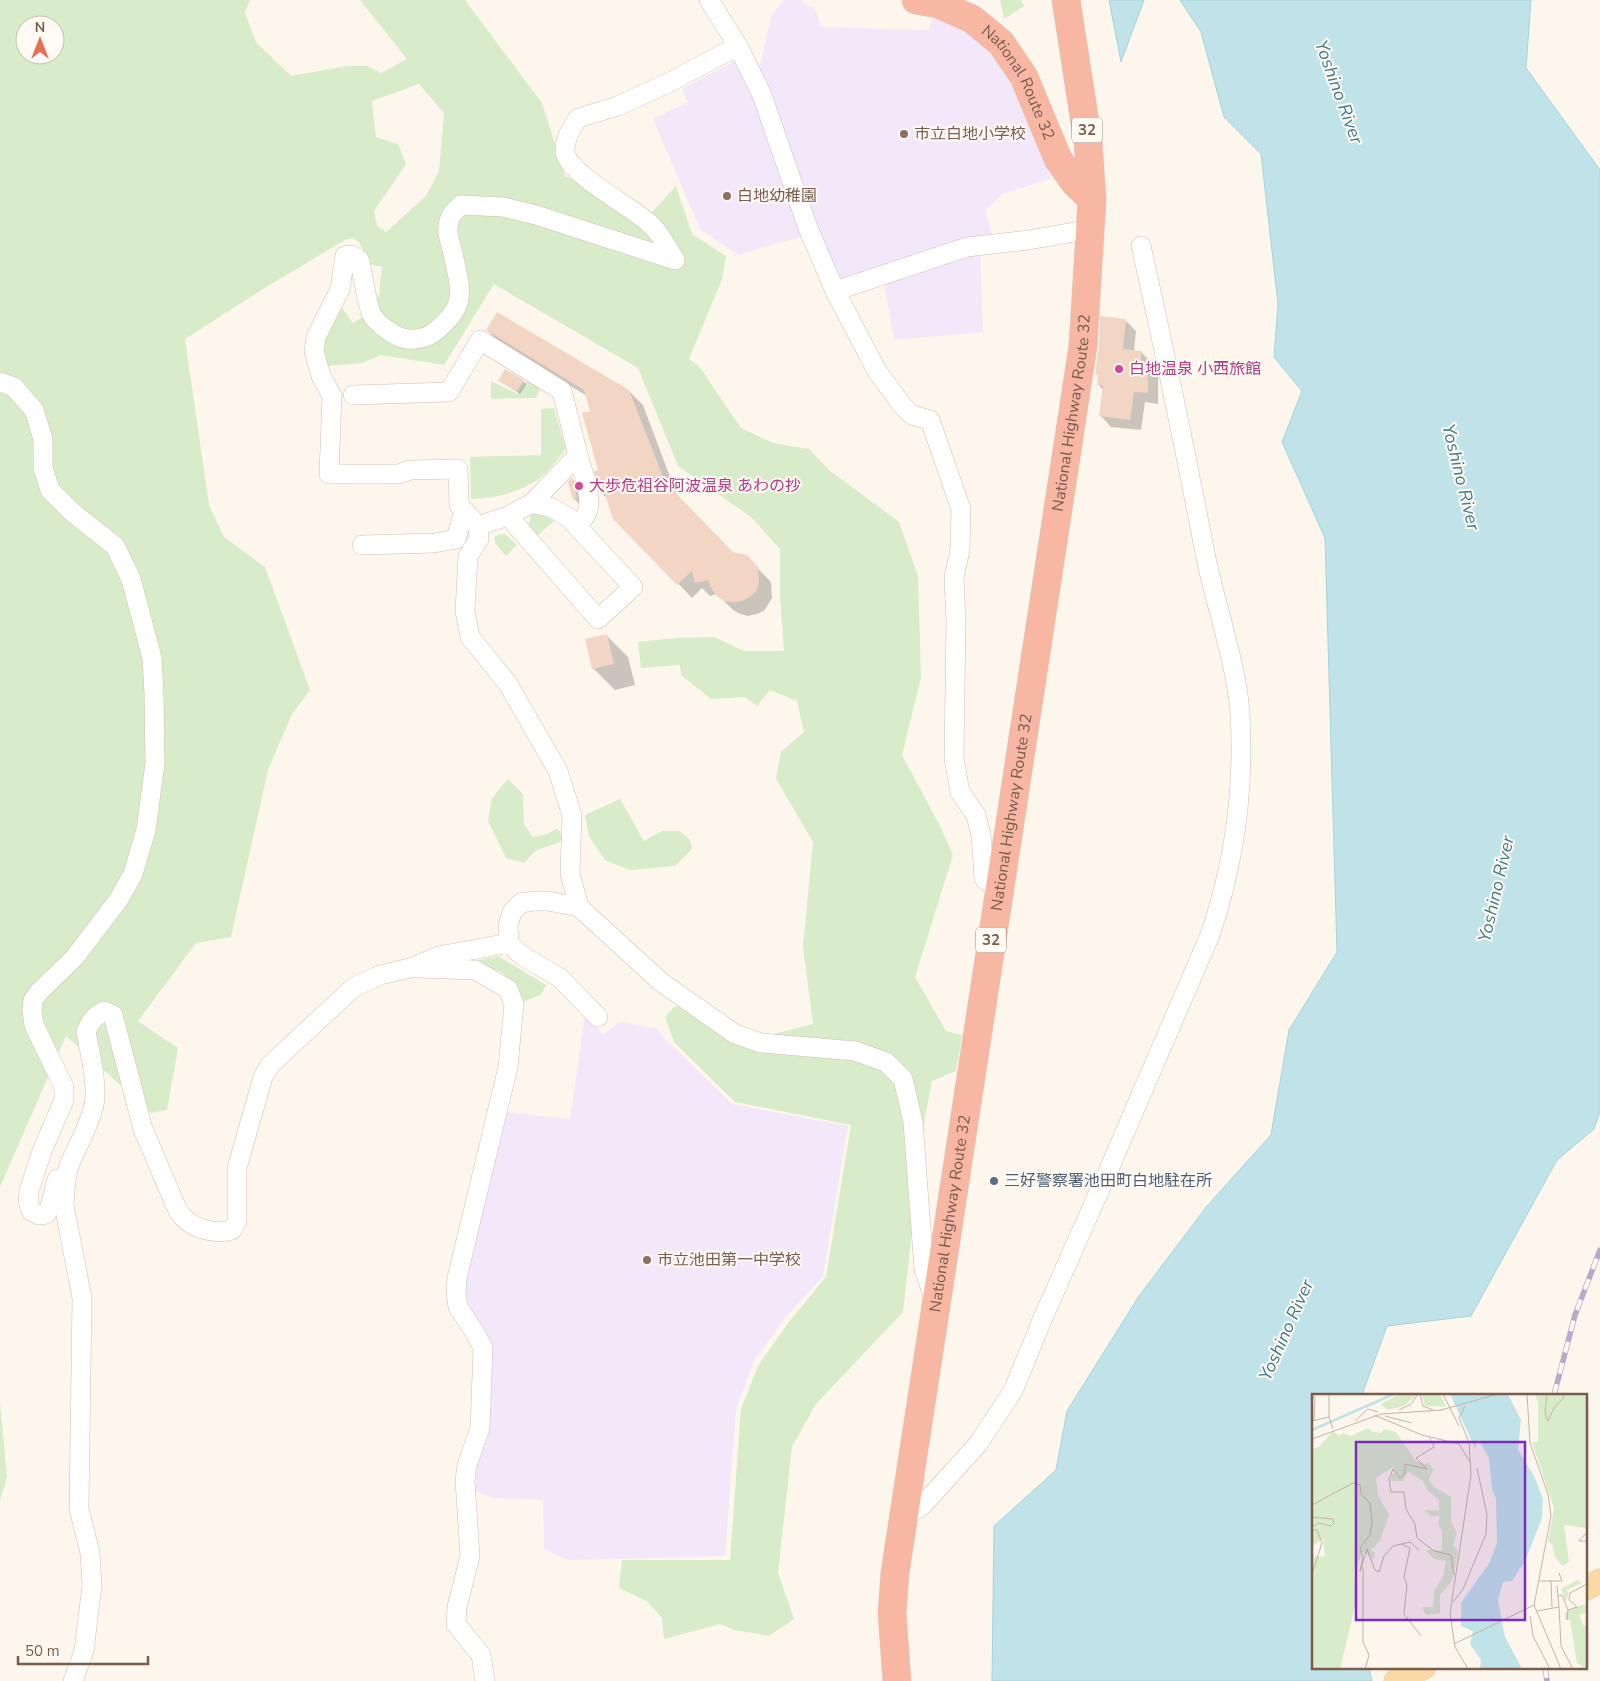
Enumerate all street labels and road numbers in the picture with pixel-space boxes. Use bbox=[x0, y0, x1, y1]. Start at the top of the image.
street label: National Route 32 bbox=[977, 20, 1060, 143]
road number: 32 bbox=[1072, 118, 1102, 142]
street label: National Highway Route 32 bbox=[1047, 313, 1096, 513]
street label: National Highway Route 32 bbox=[986, 712, 1038, 912]
road number: 32 bbox=[976, 928, 1006, 952]
street label: National Highway Route 32 bbox=[924, 1113, 976, 1314]

